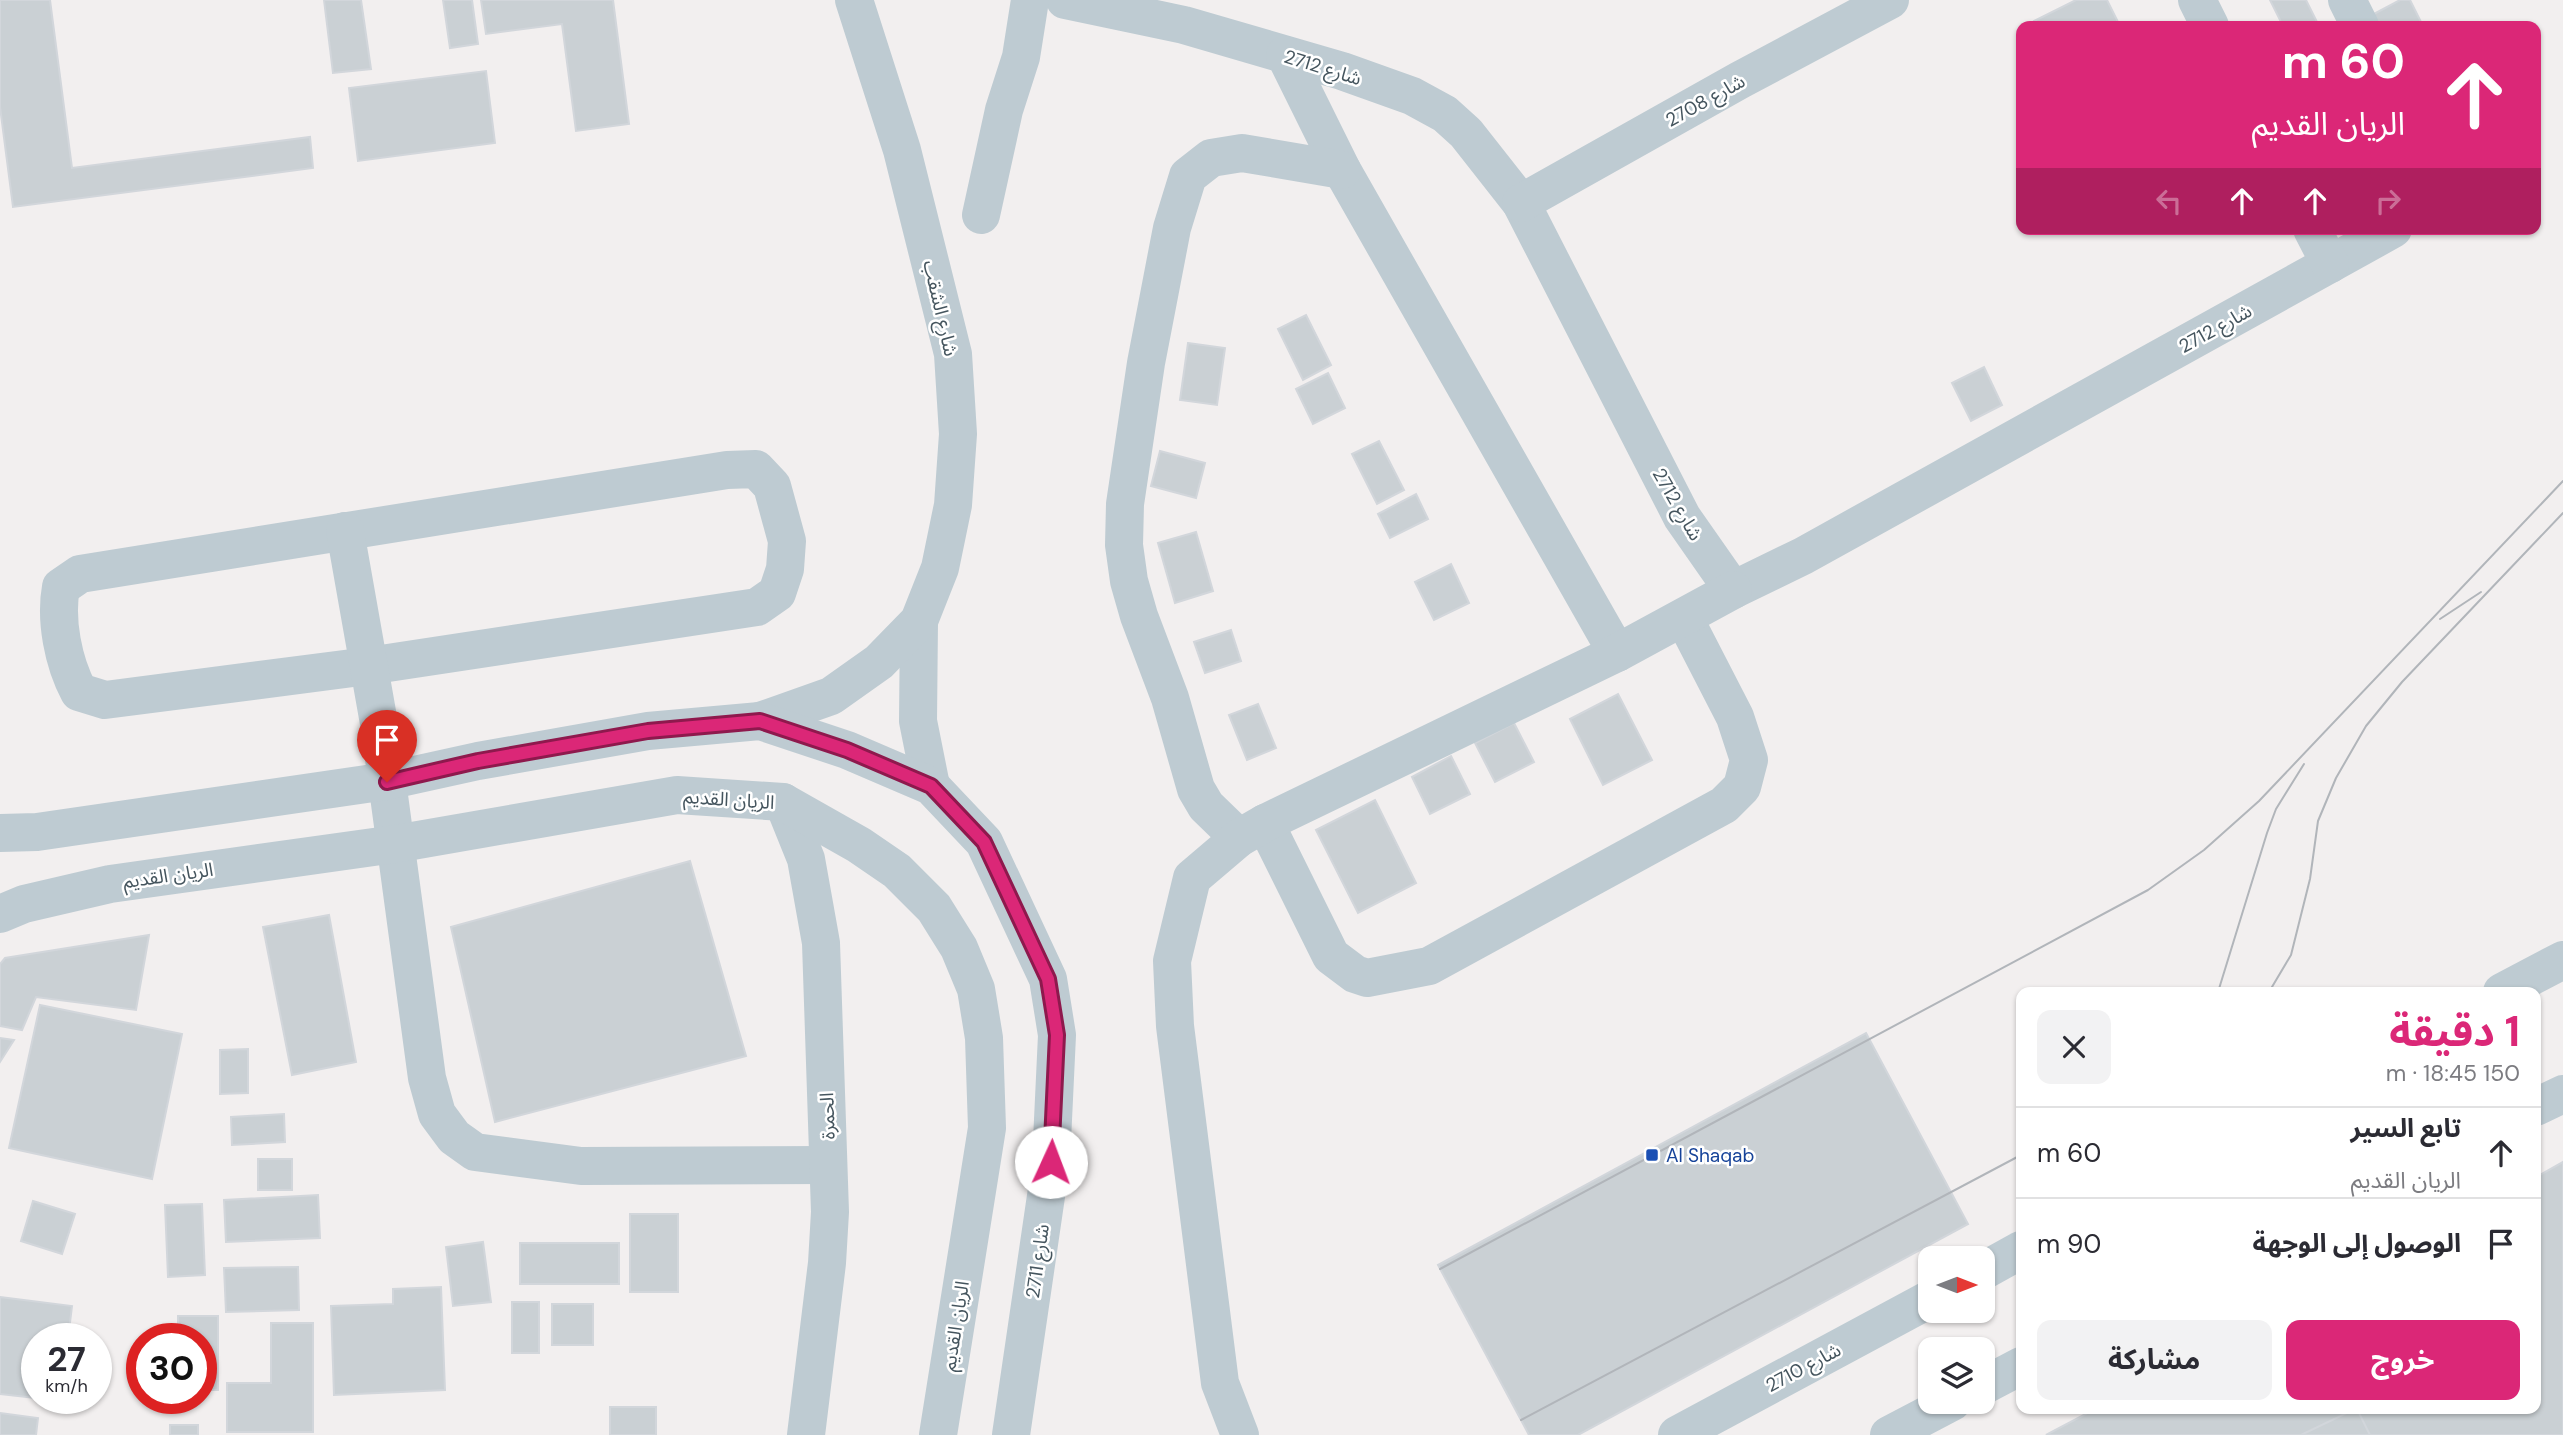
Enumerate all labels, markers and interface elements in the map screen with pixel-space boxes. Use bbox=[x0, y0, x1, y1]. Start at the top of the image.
text: 60 m bbox=[2282, 29, 2405, 93]
street label: شارع 2712 bbox=[1281, 44, 1365, 92]
icon: ahead bbox=[2429, 49, 2520, 140]
street label: شارع 2708 bbox=[1661, 68, 1750, 133]
text: الريان القديم bbox=[2252, 103, 2405, 145]
icon: left bbox=[2150, 182, 2188, 220]
icon: ahead bbox=[2223, 182, 2261, 220]
icon: ahead bbox=[2296, 182, 2334, 220]
icon: right bbox=[2369, 182, 2407, 220]
street label: شارع الشقب bbox=[916, 258, 964, 359]
street label: شارع 2712 bbox=[2174, 298, 2257, 360]
street label: شارع 2712 bbox=[1646, 463, 1708, 546]
pin bbox=[357, 710, 417, 782]
icon: arrive bbox=[368, 721, 406, 759]
street label: الريان القديم bbox=[683, 784, 775, 817]
street label: الريان القديم bbox=[121, 857, 215, 896]
text: 1 دقيقة bbox=[2389, 1004, 2520, 1059]
button: close bbox=[2037, 1010, 2111, 1084]
text: 150 m · 18:45 bbox=[2386, 1058, 2520, 1088]
street label: الحمرة bbox=[814, 1092, 841, 1140]
text: تابع السير bbox=[2351, 1111, 2461, 1145]
position arrow bbox=[1014, 1125, 1088, 1199]
icon: ahead bbox=[2482, 1134, 2520, 1172]
text: 60 m bbox=[2037, 1136, 2101, 1170]
place label: Al Shaqab bbox=[1666, 1143, 1754, 1168]
marker: Al Shaqab bbox=[1644, 1147, 1660, 1163]
text: الريان القديم bbox=[2351, 1165, 2461, 1195]
street label: شارع 2711 bbox=[1020, 1222, 1056, 1300]
icon: arrive bbox=[2482, 1225, 2520, 1263]
text: الوصول إلى الوجهة bbox=[2252, 1226, 2461, 1260]
text: 90 m bbox=[2037, 1227, 2101, 1261]
north arrow bbox=[1918, 1246, 1995, 1323]
map controls bbox=[1918, 1246, 1995, 1414]
street label: الريان القديم bbox=[936, 1279, 977, 1373]
button: مشاركة bbox=[2037, 1320, 2272, 1400]
button: خروج bbox=[2286, 1320, 2520, 1400]
speed limit sign: 30 bbox=[126, 1323, 217, 1414]
text: 27 bbox=[47, 1336, 86, 1382]
street label: شارع 2710 bbox=[1761, 1337, 1846, 1399]
button: layers bbox=[1918, 1337, 1995, 1414]
text: km/h bbox=[45, 1374, 88, 1398]

